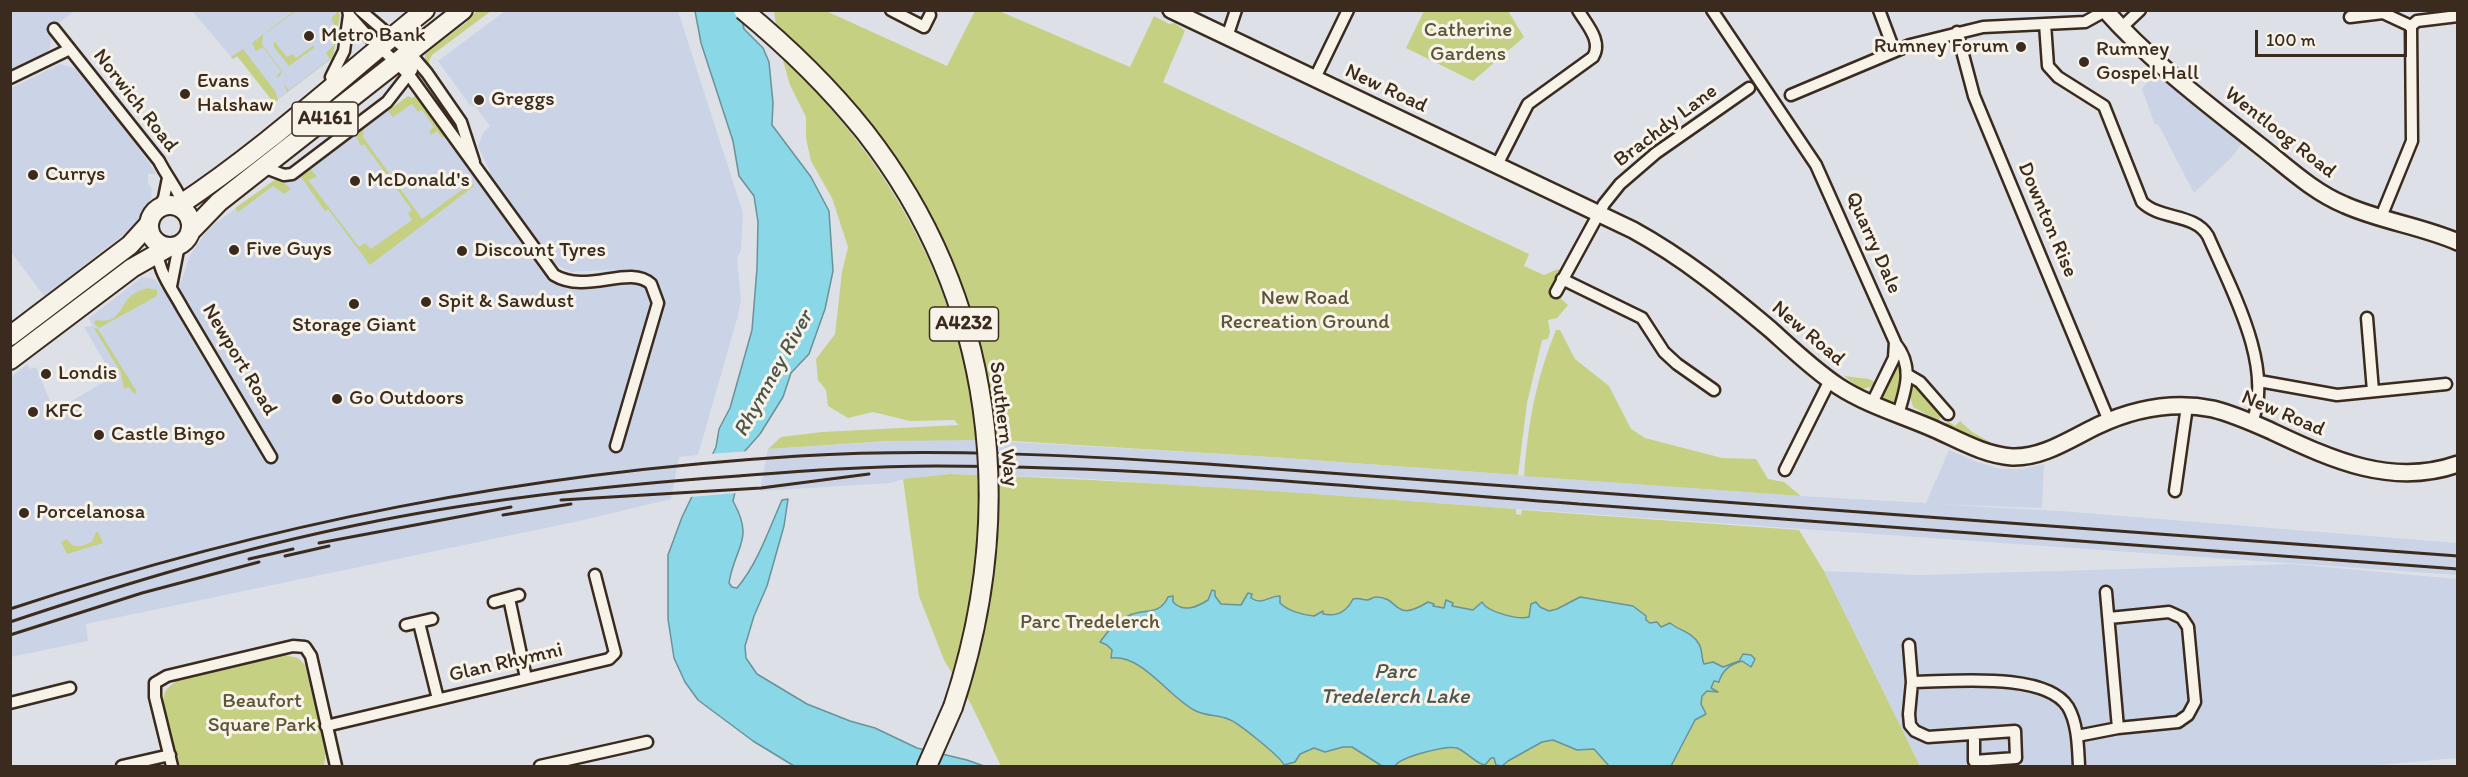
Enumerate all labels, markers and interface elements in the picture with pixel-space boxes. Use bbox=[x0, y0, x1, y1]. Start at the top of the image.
park label: Catherine Gardens bbox=[1424, 18, 1512, 68]
scale bar bbox=[2258, 18, 2410, 56]
place label: Metro Bank bbox=[321, 23, 426, 49]
marker: Metro Bank bbox=[302, 29, 316, 43]
text: 100 m bbox=[2266, 29, 2316, 51]
place label: Rumney Forum bbox=[1874, 34, 2009, 60]
place label: Rumney Gospel Hall bbox=[2096, 37, 2199, 87]
marker: Rumney Forum bbox=[2014, 40, 2028, 54]
street label: Norwich Road bbox=[87, 44, 183, 158]
marker: Rumney Gospel Hall bbox=[2077, 55, 2091, 69]
street label: New Road bbox=[1341, 59, 1431, 119]
place label: Evans Halshaw bbox=[197, 69, 274, 119]
street label: Brachdy Lane bbox=[1609, 79, 1723, 173]
street label: Wentloog Road bbox=[2219, 82, 2341, 184]
marker: Evans Halshaw bbox=[178, 87, 192, 101]
place label: Greggs bbox=[491, 87, 555, 113]
marker: Greggs bbox=[472, 93, 486, 107]
road number: A4161 bbox=[292, 102, 358, 136]
street label: Downton Rise bbox=[2011, 159, 2083, 281]
place label: Currys bbox=[45, 162, 105, 188]
marker: Currys bbox=[26, 168, 40, 182]
place label: McDonald's bbox=[367, 168, 470, 194]
marker: McDonald's bbox=[348, 174, 362, 188]
street label: Quarry Dale bbox=[1839, 188, 1907, 298]
place label: Five Guys bbox=[246, 237, 332, 263]
place label: Discount Tyres bbox=[474, 238, 606, 264]
marker: Five Guys bbox=[227, 243, 241, 257]
marker: Discount Tyres bbox=[455, 244, 469, 258]
park label: New Road Recreation Ground bbox=[1220, 286, 1390, 336]
place label: Spit & Sawdust bbox=[438, 289, 574, 315]
marker: Spit & Sawdust bbox=[419, 295, 433, 309]
street label: New Road bbox=[1766, 296, 1850, 372]
marker: Storage Giant bbox=[347, 297, 361, 311]
street label: Newport Road bbox=[196, 300, 282, 420]
water label: Rhymney River bbox=[729, 306, 819, 442]
road number: A4232 bbox=[930, 307, 998, 341]
place label: Storage Giant bbox=[292, 313, 416, 339]
street label: Southern Way bbox=[983, 360, 1023, 488]
place label: Londis bbox=[58, 361, 117, 387]
marker: Londis bbox=[39, 367, 53, 381]
street label: New Road bbox=[2237, 385, 2329, 443]
place label: Go Outdoors bbox=[349, 386, 464, 412]
marker: Go Outdoors bbox=[330, 392, 344, 406]
place label: KFC bbox=[45, 399, 83, 425]
marker: KFC bbox=[26, 405, 40, 419]
place label: Castle Bingo bbox=[111, 422, 225, 448]
marker: Castle Bingo bbox=[92, 428, 106, 442]
place label: Porcelanosa bbox=[36, 500, 145, 526]
marker: Porcelanosa bbox=[17, 506, 31, 520]
park label: Parc Tredelerch bbox=[1020, 610, 1160, 636]
street label: Glan Rhymni bbox=[447, 638, 565, 688]
water label: Parc Tredelerch Lake bbox=[1321, 659, 1469, 710]
park label: Beaufort Square Park bbox=[208, 689, 316, 739]

